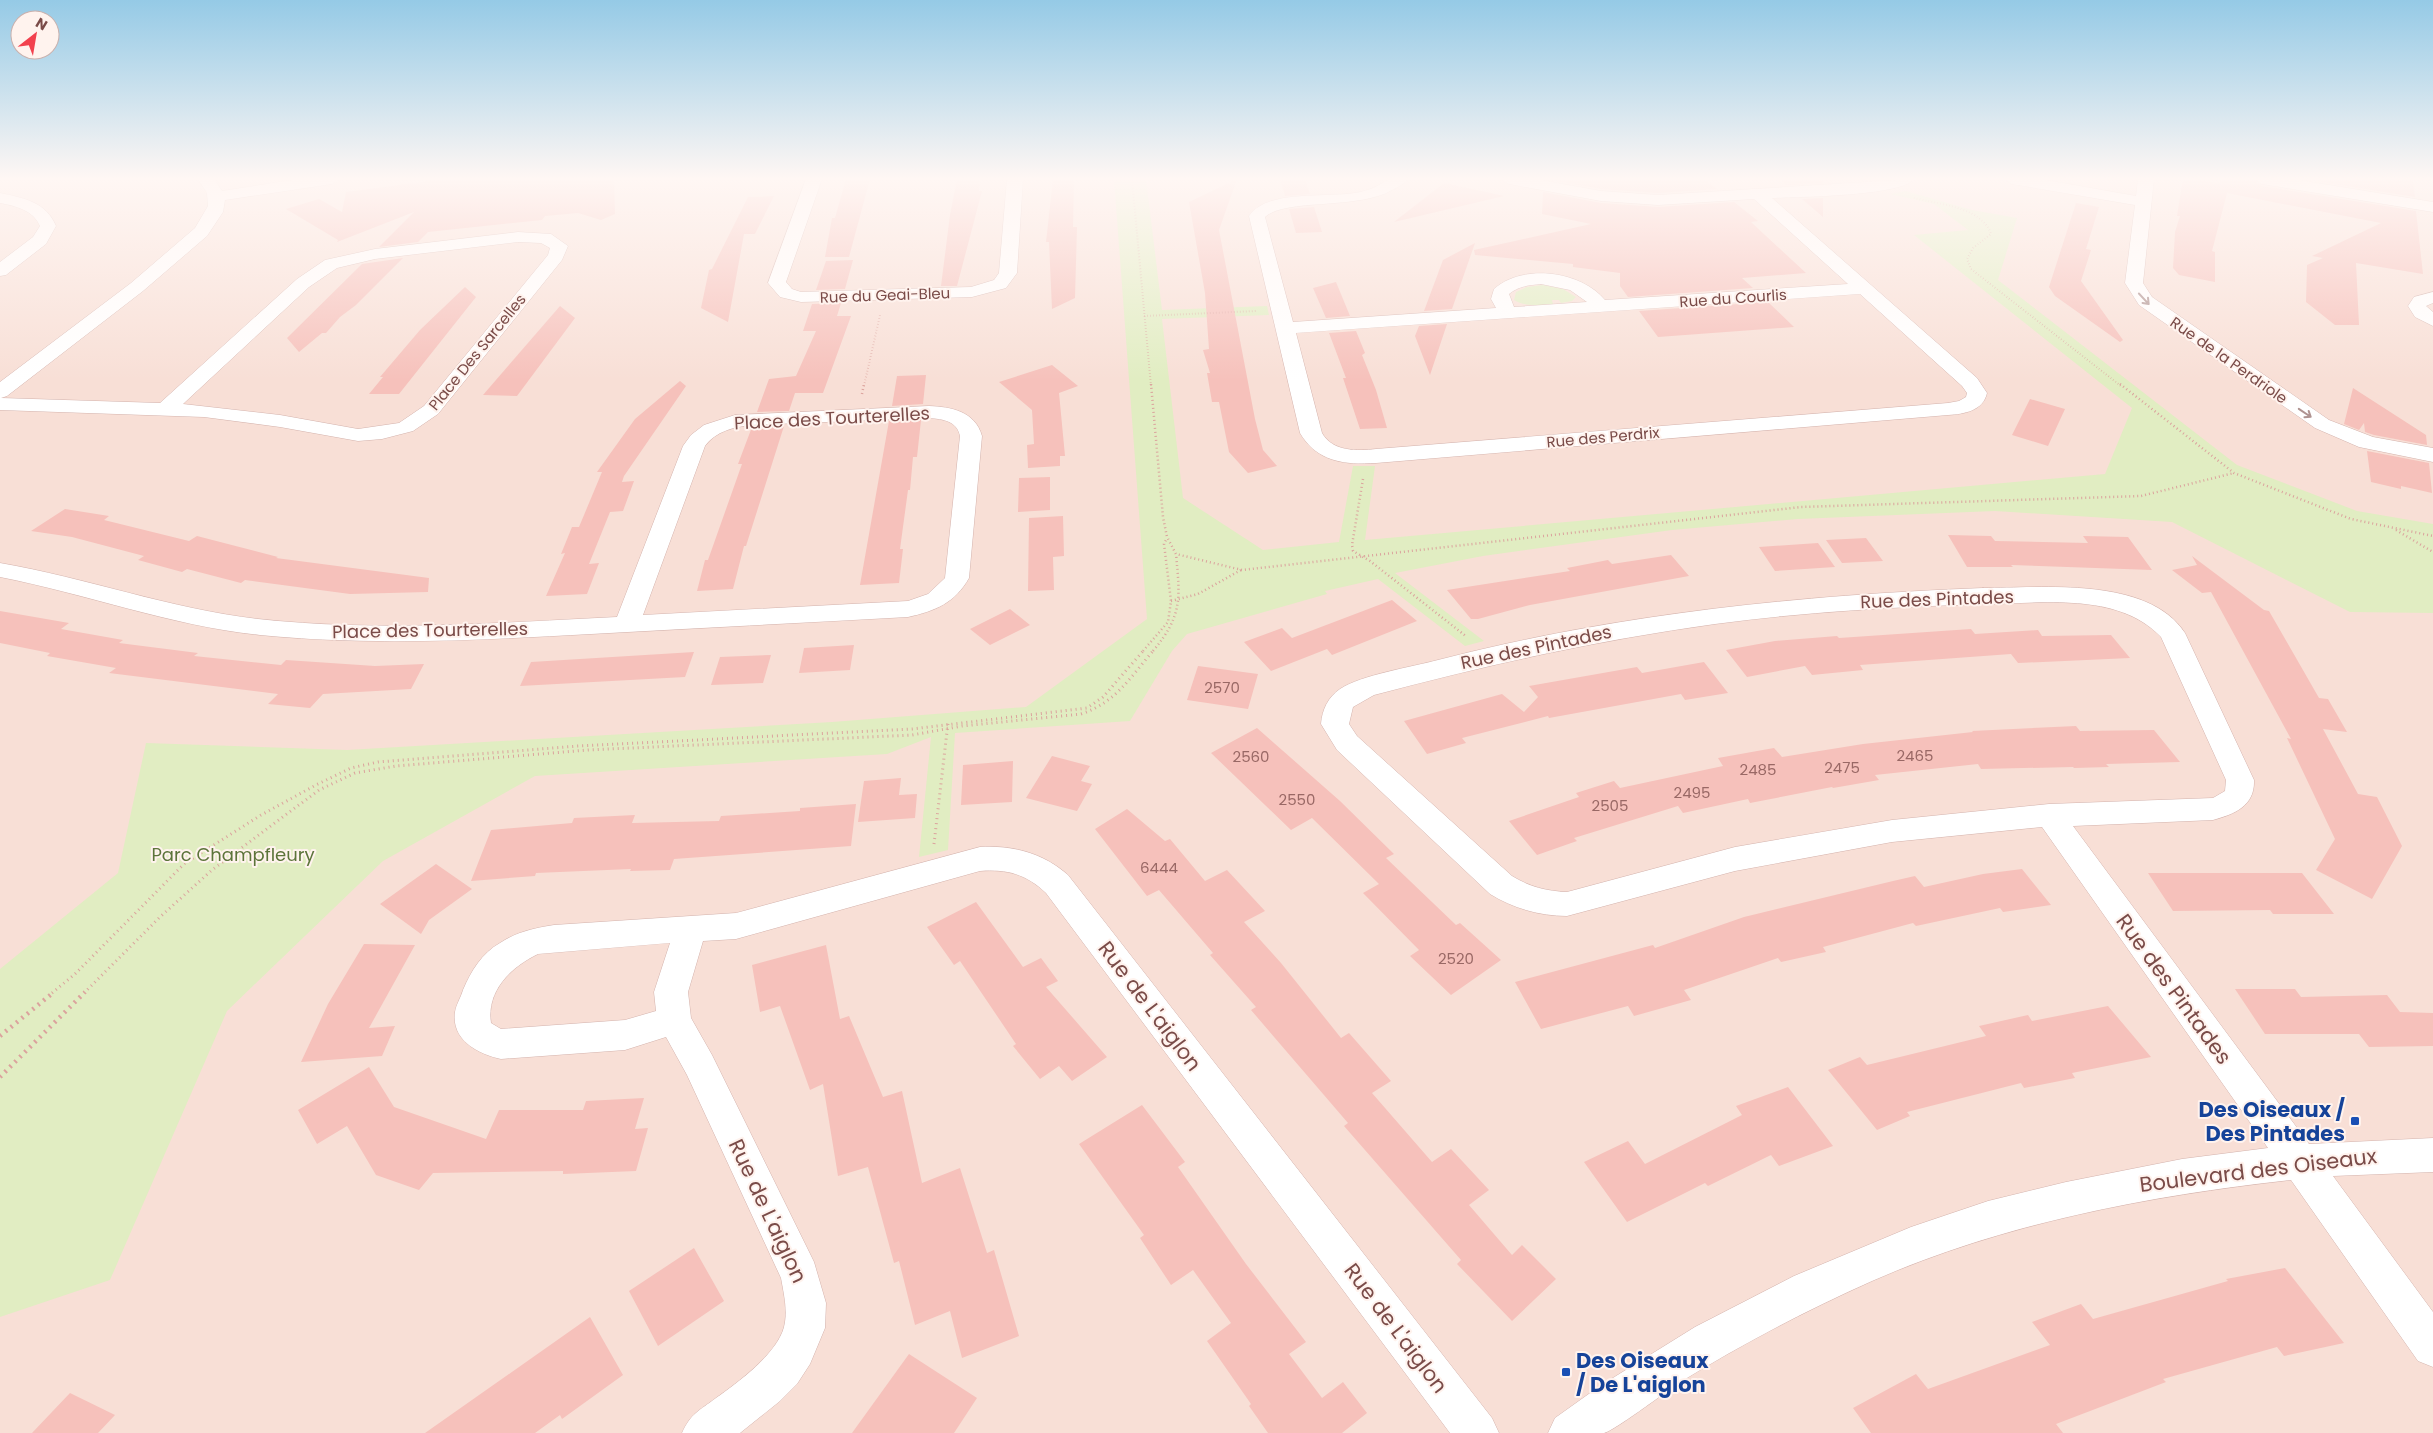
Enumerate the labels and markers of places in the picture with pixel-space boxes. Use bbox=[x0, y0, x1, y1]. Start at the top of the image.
place label: Des Oiseaux / Des Pintades bbox=[2199, 1095, 2345, 1148]
marker: Des Oiseaux / Des Pintades bbox=[2349, 1115, 2361, 1127]
place label: Des Oiseaux / De L'aiglon bbox=[1576, 1346, 1709, 1399]
marker: Des Oiseaux / De L'aiglon bbox=[1560, 1366, 1572, 1378]

